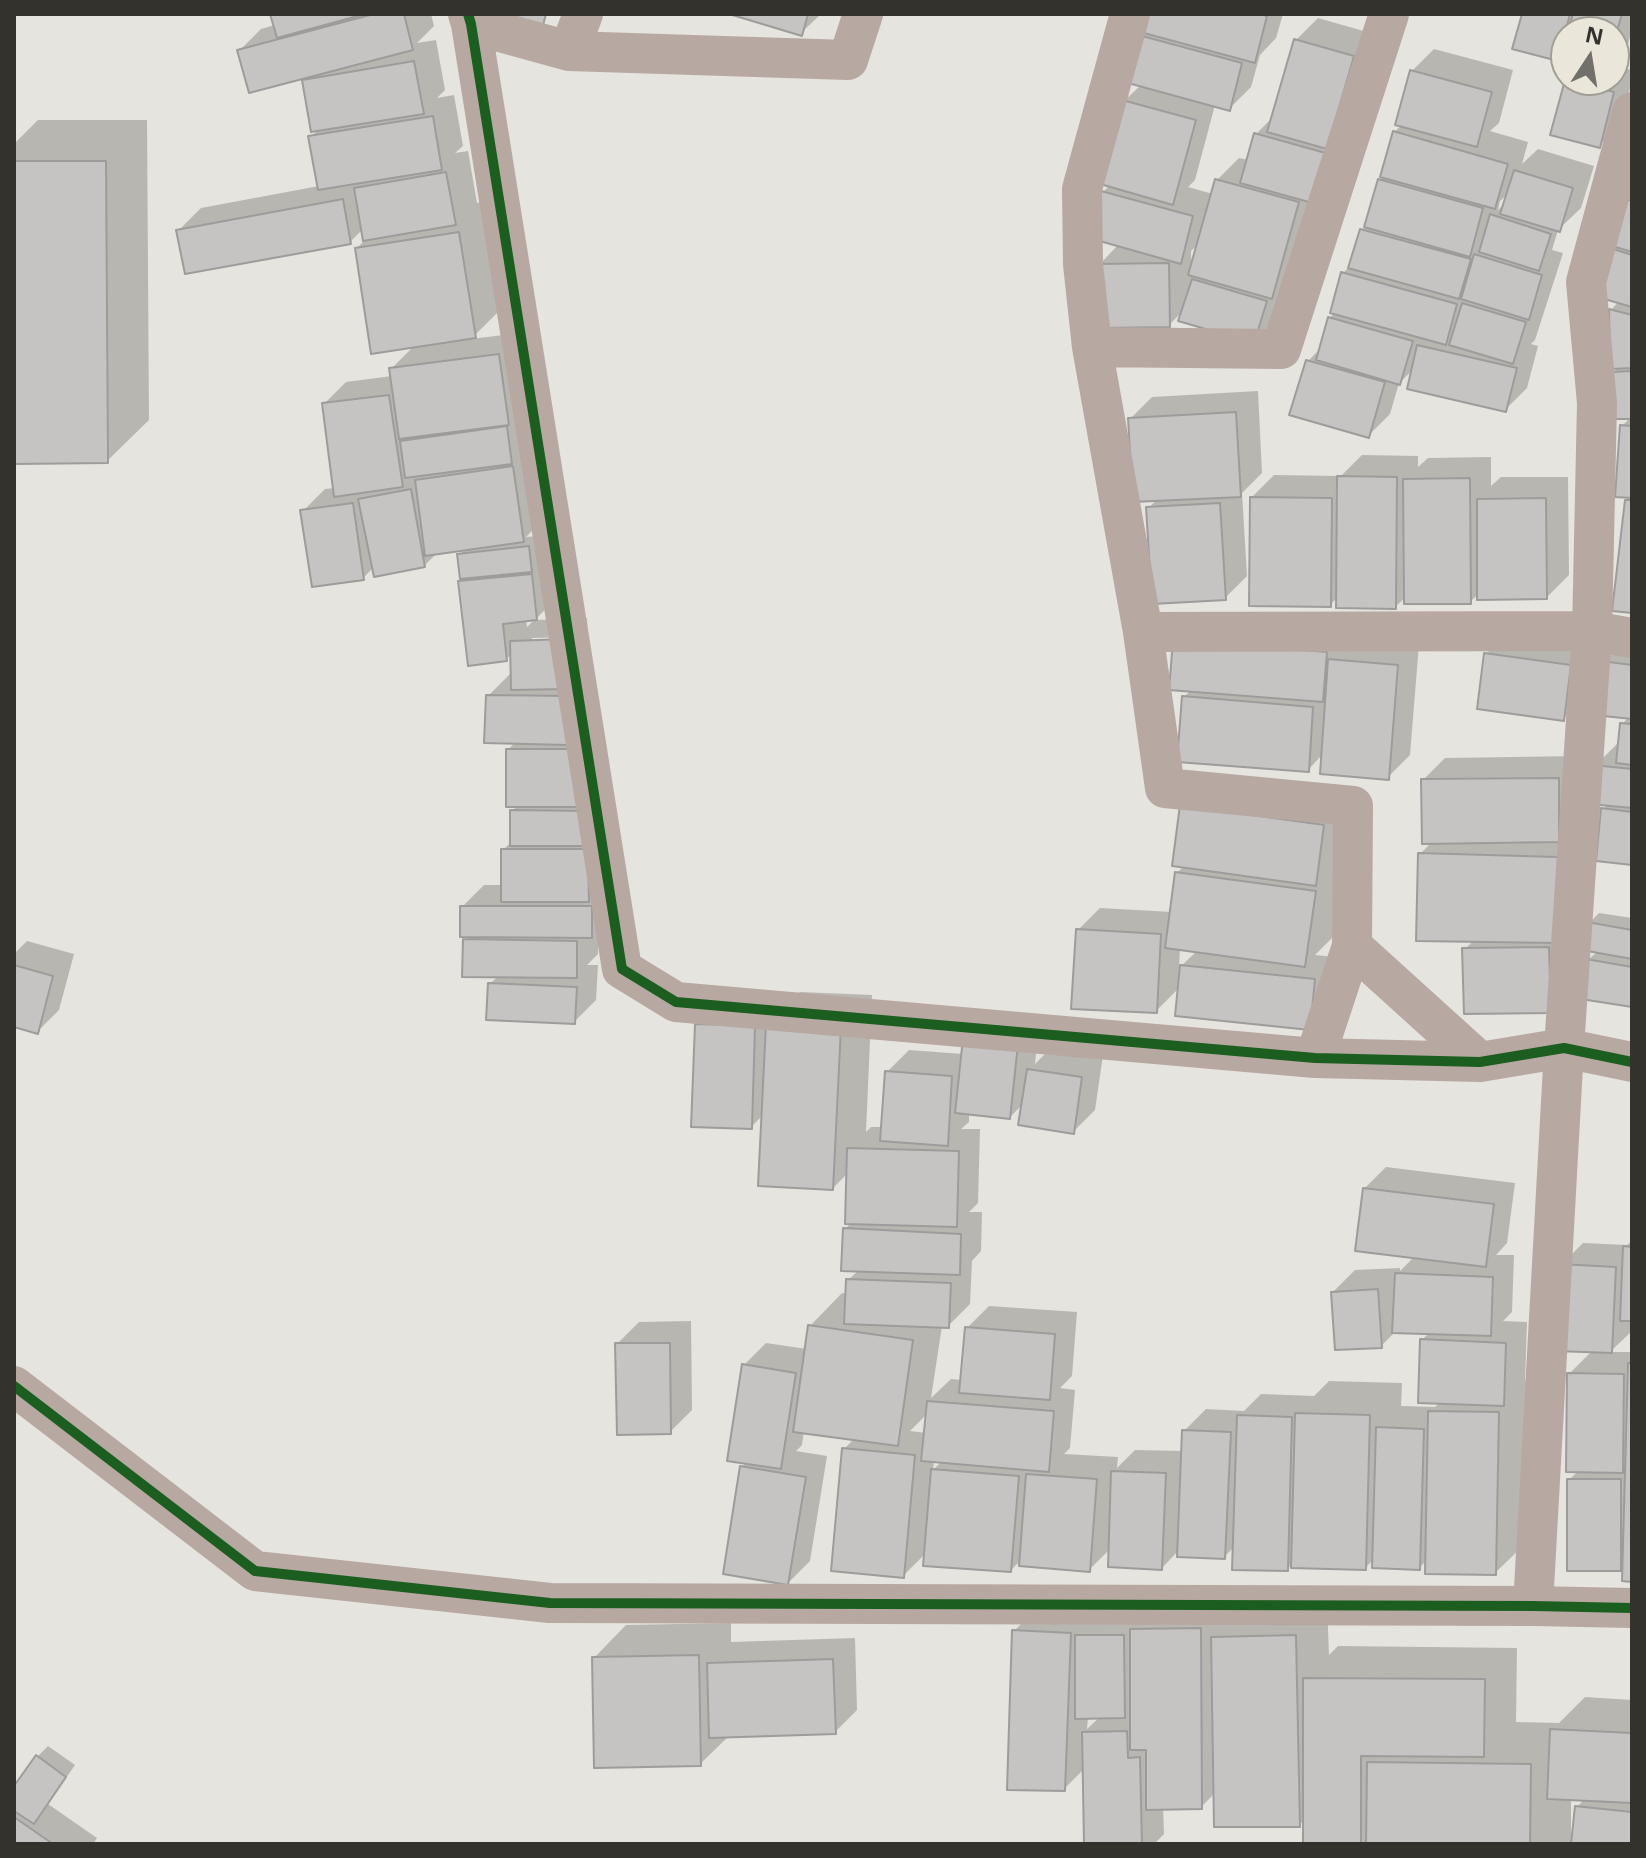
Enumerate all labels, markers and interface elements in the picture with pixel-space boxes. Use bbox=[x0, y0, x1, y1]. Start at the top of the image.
north arrow bbox=[1550, 16, 1630, 96]
text: N bbox=[1583, 18, 1606, 51]

